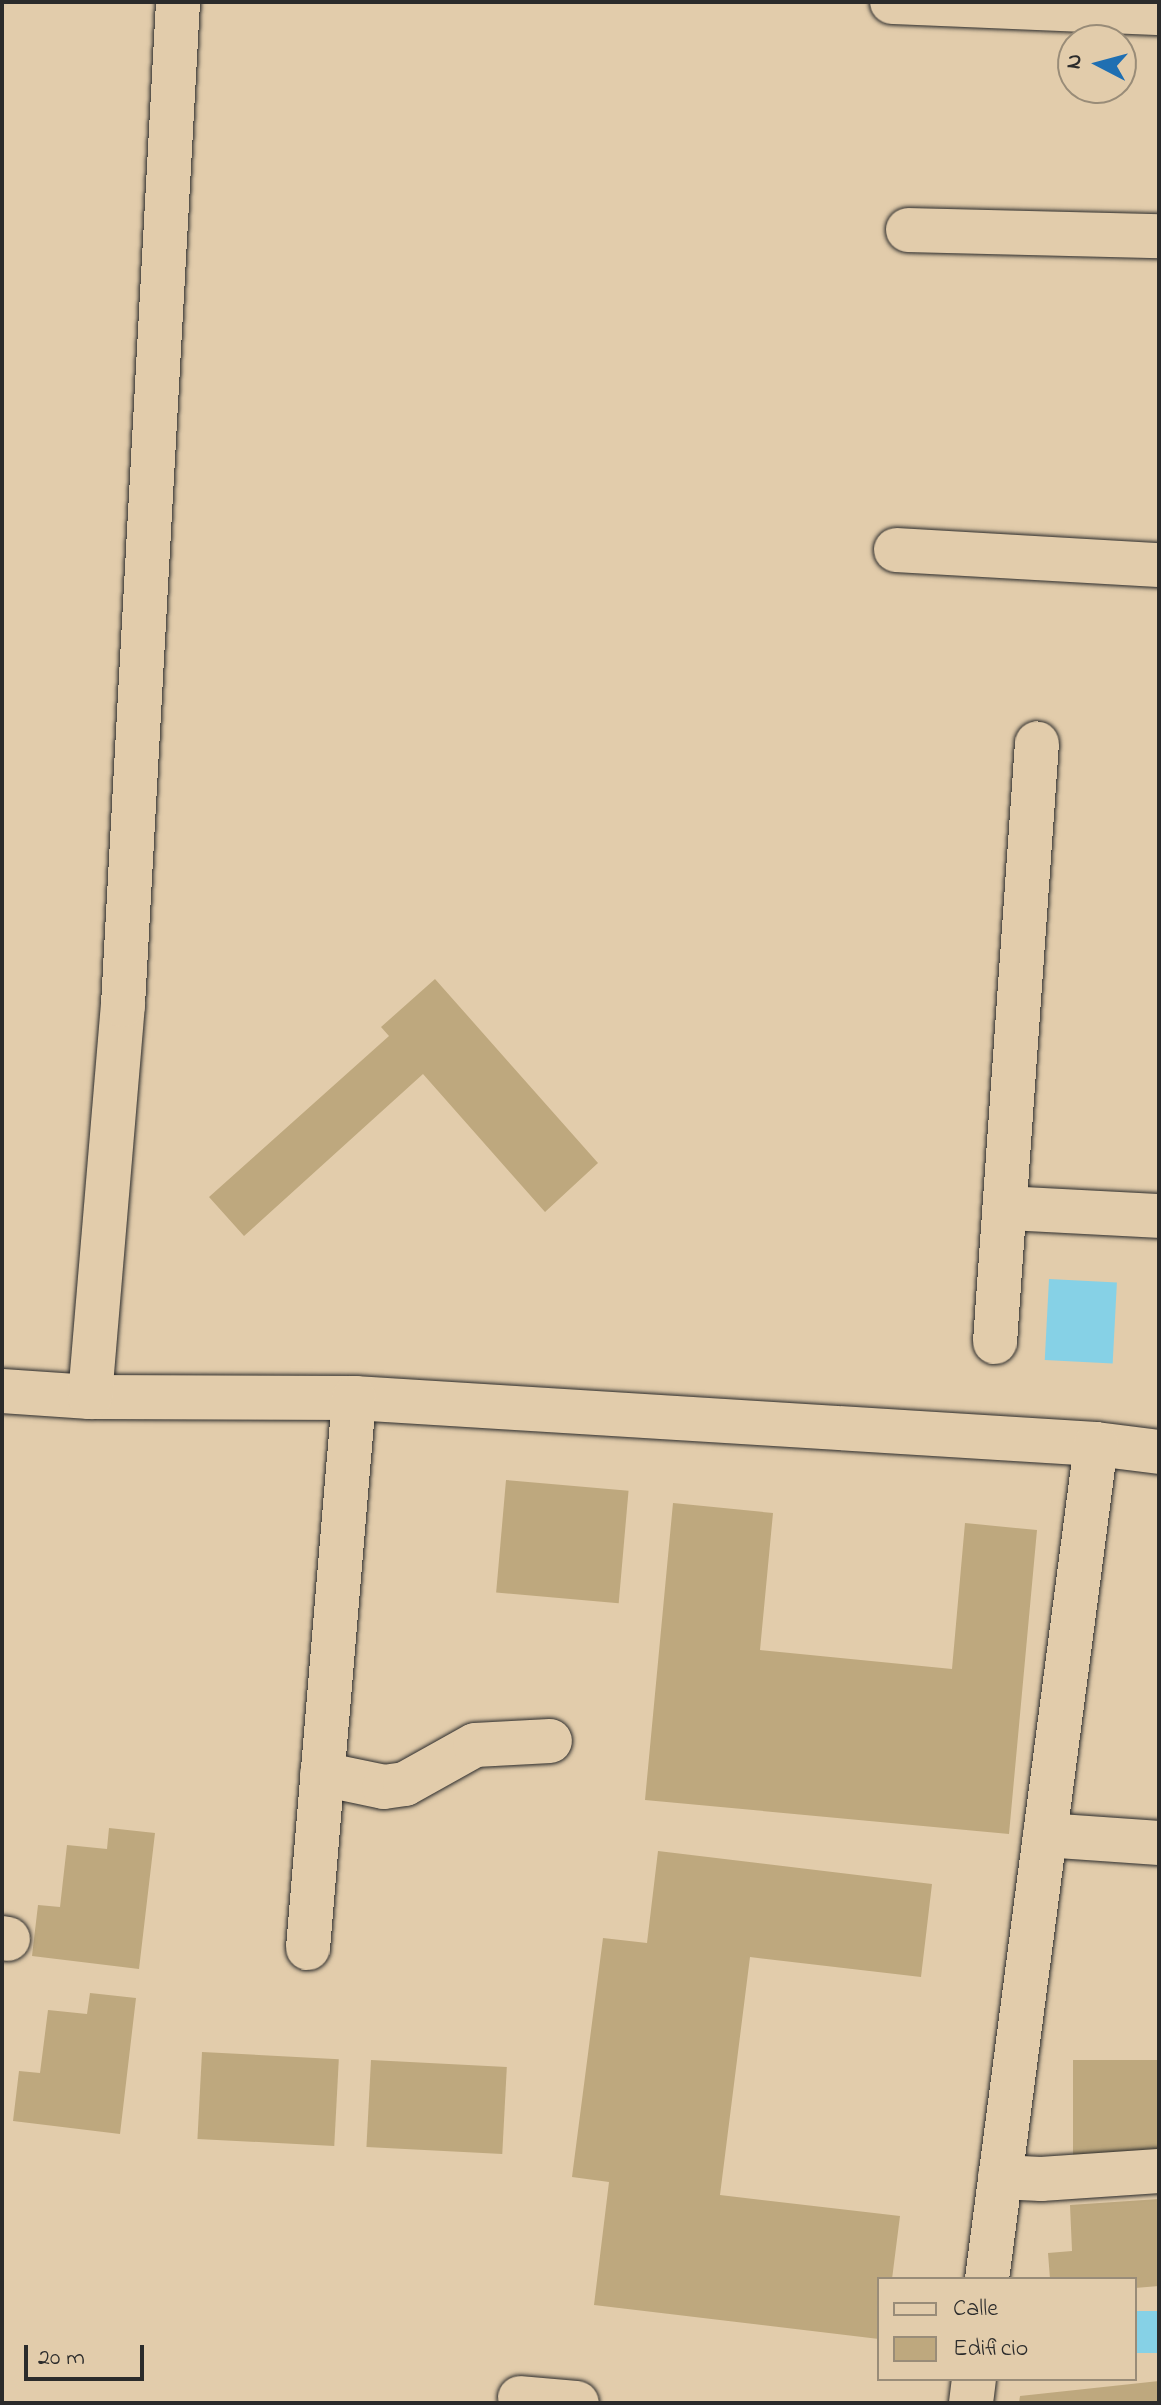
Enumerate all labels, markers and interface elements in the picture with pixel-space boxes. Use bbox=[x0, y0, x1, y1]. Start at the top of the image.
north arrow bbox=[1057, 24, 1137, 104]
text: N bbox=[1058, 53, 1092, 71]
legend bbox=[877, 2277, 1137, 2381]
text: Calle bbox=[953, 2292, 998, 2327]
scale bar bbox=[28, 2329, 148, 2379]
text: Edificio bbox=[953, 2332, 1028, 2367]
text: 20 m bbox=[38, 2341, 85, 2376]

